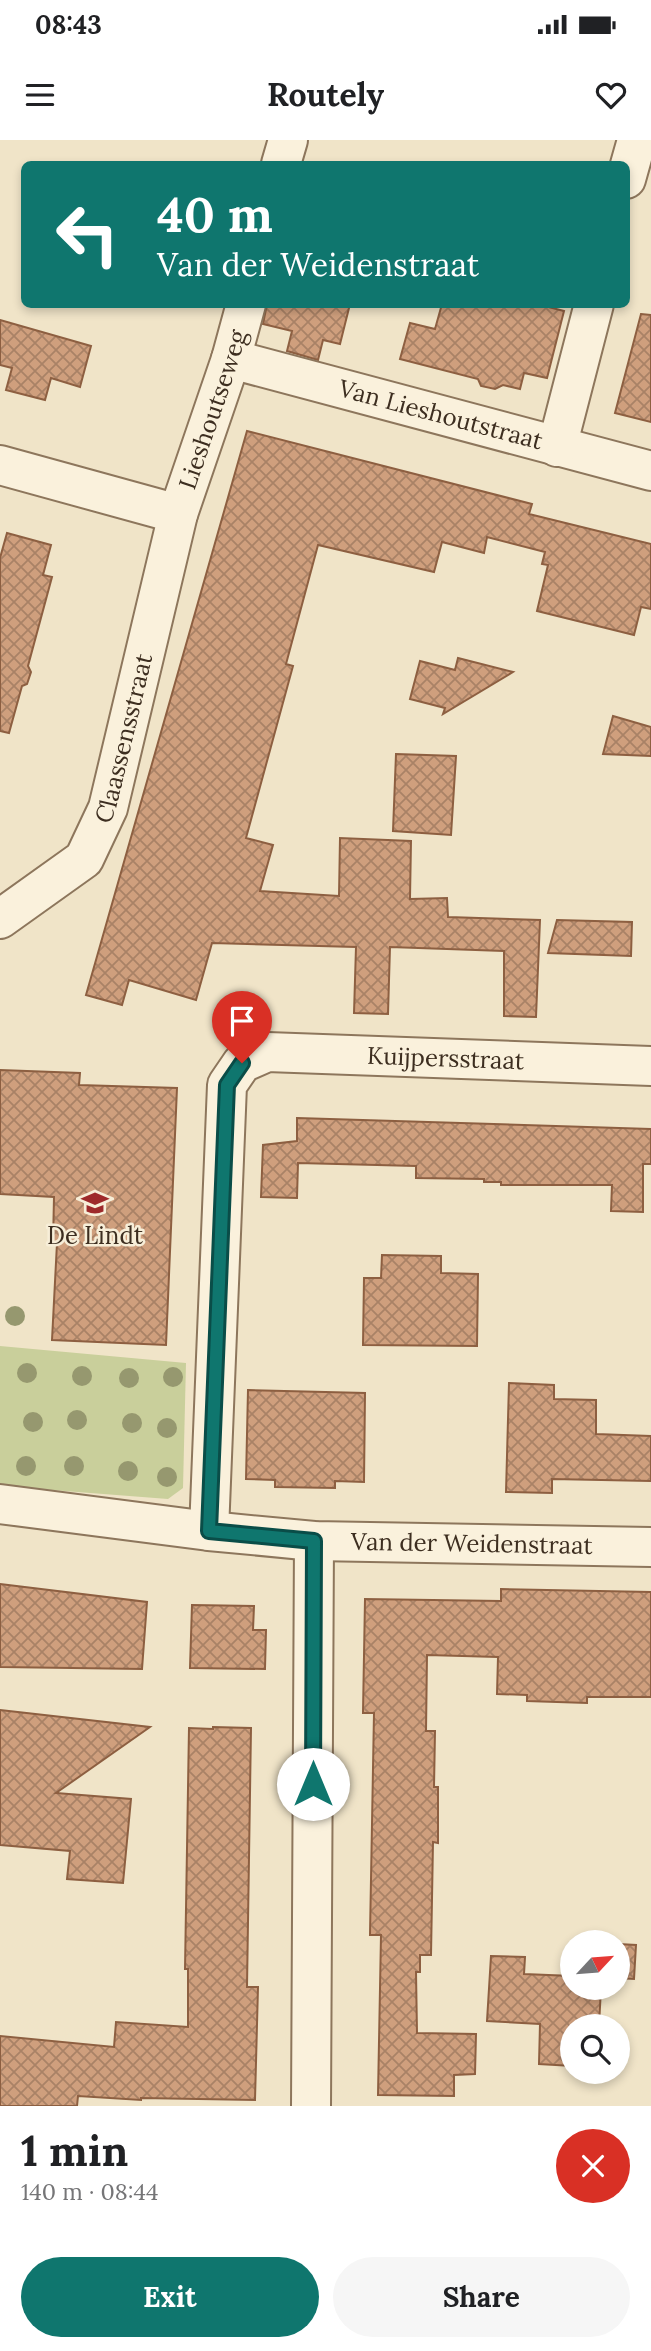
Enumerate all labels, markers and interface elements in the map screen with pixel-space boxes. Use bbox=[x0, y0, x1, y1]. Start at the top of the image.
text: 08:43 bbox=[35, 8, 102, 41]
text: Routely bbox=[267, 74, 384, 115]
icon: menu bbox=[21, 76, 59, 114]
icon: heart bbox=[592, 76, 630, 114]
text: 40 m bbox=[157, 183, 273, 245]
icon: left bbox=[42, 189, 133, 280]
text: Van der Weidenstraat bbox=[157, 244, 479, 285]
street label: Lieshoutseweg bbox=[172, 326, 253, 493]
street label: Van Lieshoutstraat bbox=[334, 372, 547, 457]
street label: Claassensstraat bbox=[87, 650, 159, 828]
pin bbox=[212, 991, 272, 1063]
icon: arrive bbox=[223, 1002, 261, 1040]
street label: Kuijpersstraat bbox=[367, 1040, 525, 1076]
school or university icon: De Lindt bbox=[80, 1188, 110, 1218]
place label: De Lindt bbox=[47, 1220, 144, 1251]
street label: Van der Weidenstraat bbox=[350, 1526, 594, 1561]
position arrow bbox=[276, 1747, 350, 1821]
north arrow bbox=[560, 1930, 630, 2000]
map controls bbox=[560, 1930, 630, 2084]
button: search bbox=[560, 2014, 630, 2084]
text: 1 min bbox=[21, 2124, 128, 2178]
button: close bbox=[556, 2129, 630, 2203]
text: 140 m · 08:44 bbox=[21, 2177, 158, 2206]
button: Exit bbox=[21, 2257, 319, 2337]
button: Share bbox=[333, 2257, 630, 2337]

